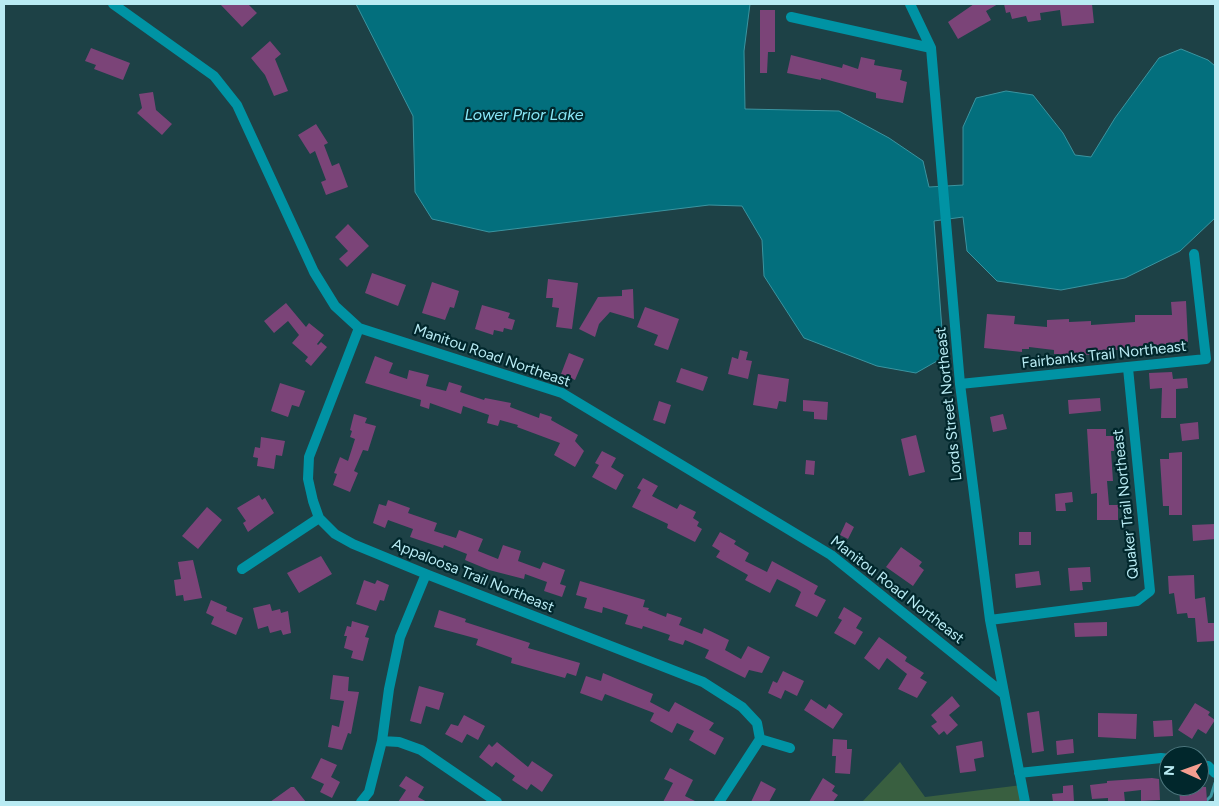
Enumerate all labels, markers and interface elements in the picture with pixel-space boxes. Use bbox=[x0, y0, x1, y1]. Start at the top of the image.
water label: Lower Prior Lake bbox=[464, 105, 584, 125]
street label: Manitou Road Northeast bbox=[411, 321, 573, 391]
street label: Lords Street Northeast bbox=[932, 326, 966, 482]
street label: Fairbanks Trail Northeast bbox=[1021, 337, 1187, 373]
street label: Quaker Trail Northeast bbox=[1109, 428, 1143, 580]
street label: Manitou Road Northeast bbox=[827, 532, 967, 648]
street label: Appaloosa Trail Northeast bbox=[389, 535, 557, 617]
north arrow bbox=[1159, 746, 1209, 796]
text: N bbox=[1161, 765, 1178, 776]

